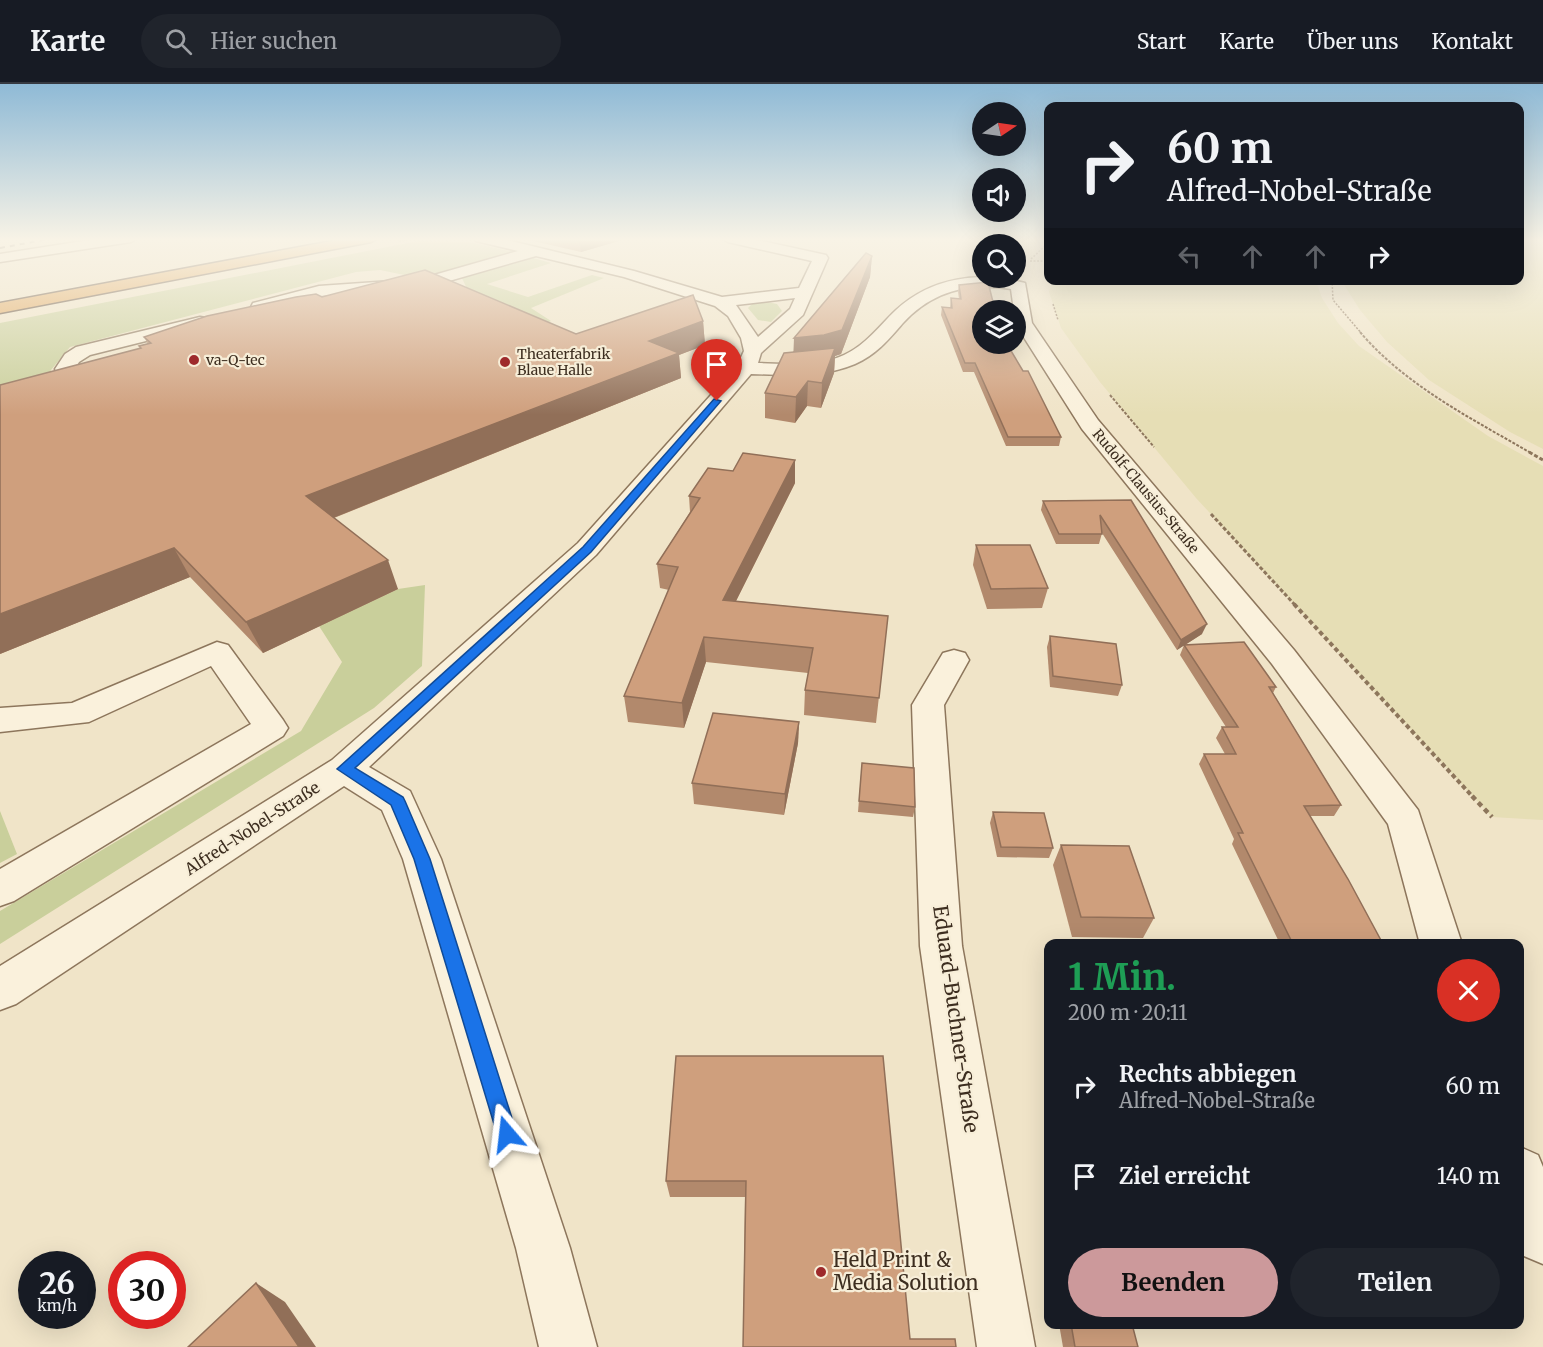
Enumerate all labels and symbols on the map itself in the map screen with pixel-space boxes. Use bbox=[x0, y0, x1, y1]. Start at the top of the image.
north arrow bbox=[972, 102, 1026, 156]
pin bbox=[691, 339, 742, 401]
place label: Theaterfabrik Blaue Halle bbox=[517, 345, 610, 379]
place label: va-Q-tec bbox=[205, 351, 265, 369]
marker: va-Q-tec bbox=[187, 353, 201, 367]
marker: Theaterfabrik Blaue Halle bbox=[498, 355, 512, 369]
street label: Rudolf-Clausius-Straße bbox=[1089, 425, 1203, 557]
street label: Alfred-Nobel-Straße bbox=[180, 777, 323, 880]
street label: Eduard-Buchner-Straße bbox=[928, 904, 985, 1134]
position arrow bbox=[475, 1102, 539, 1166]
place label: Held Print & Media Solution bbox=[833, 1247, 979, 1295]
speed limit sign: 30 bbox=[108, 1251, 186, 1329]
marker: Held Print & Media Solution bbox=[814, 1265, 828, 1279]

